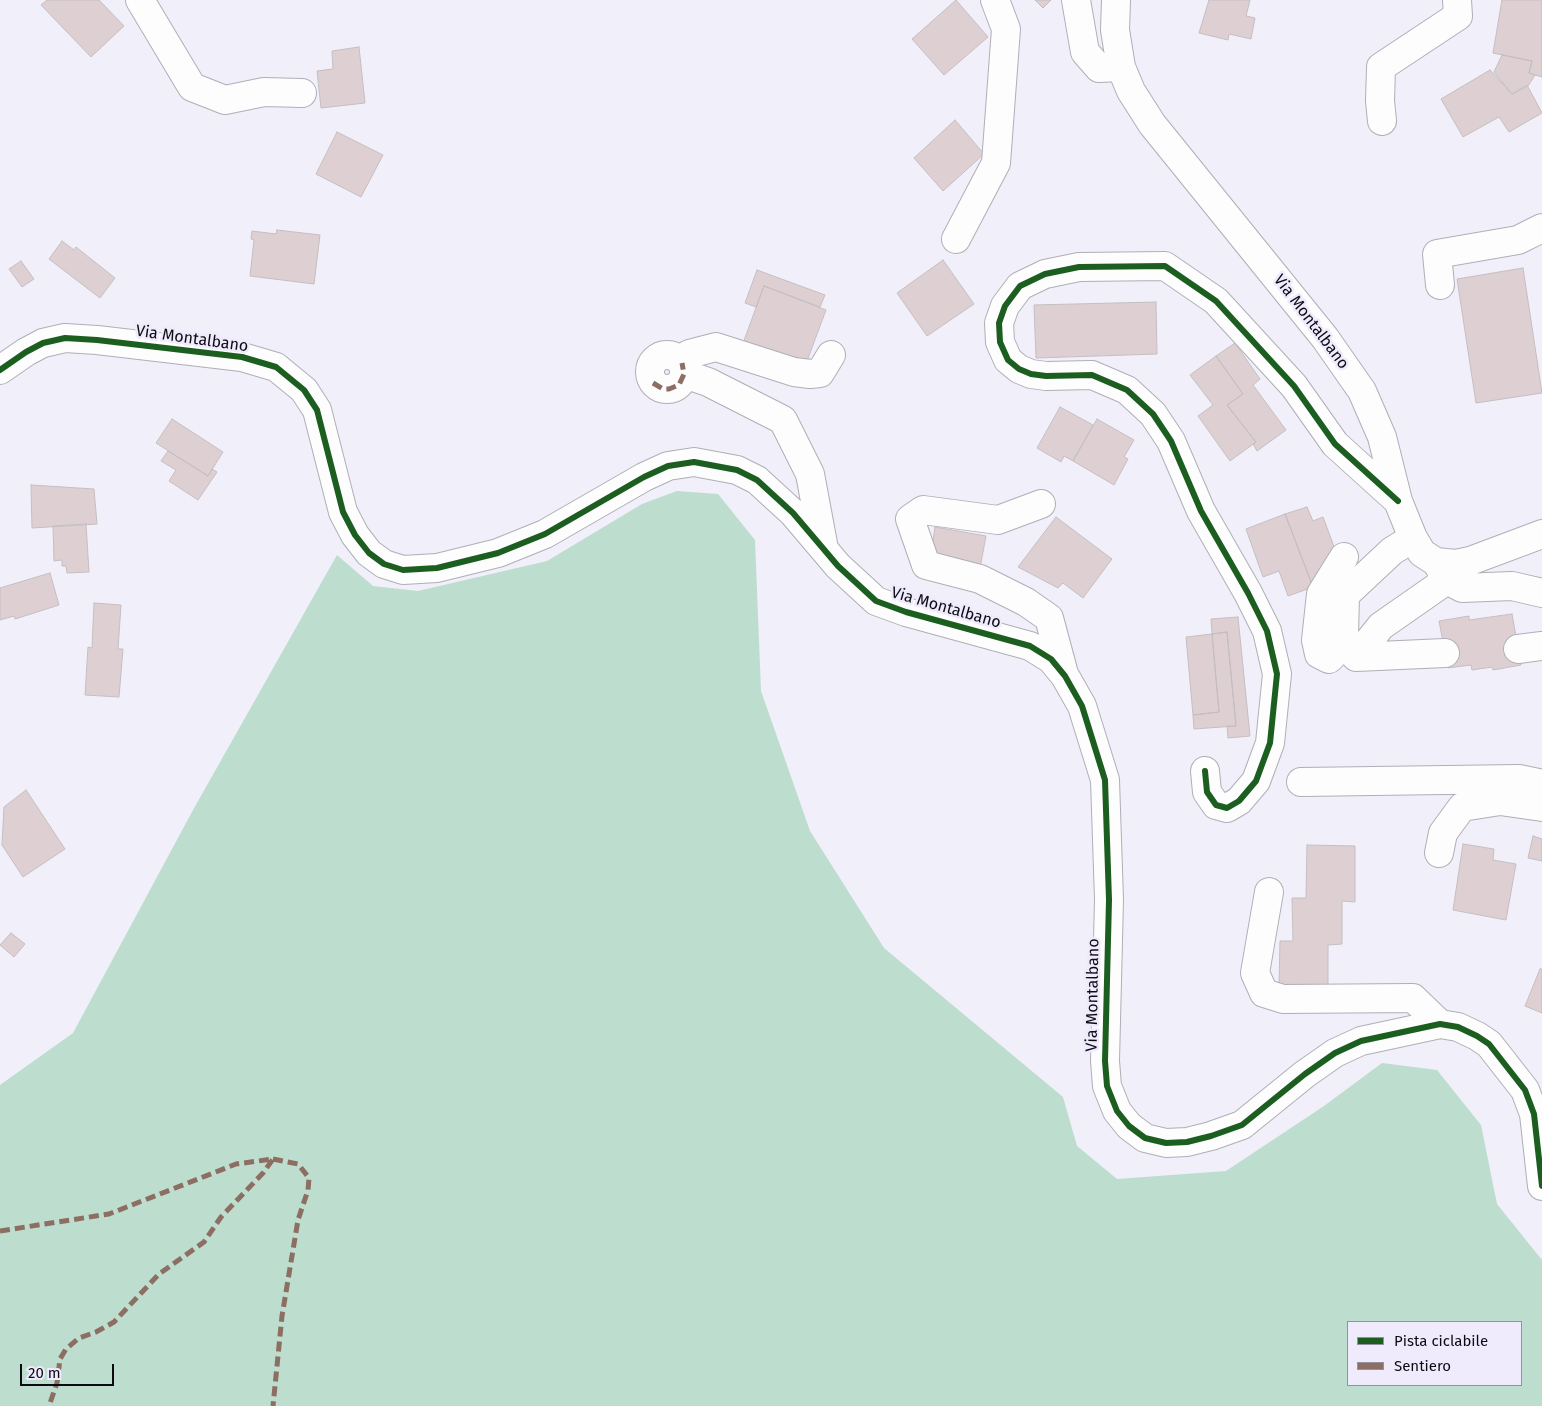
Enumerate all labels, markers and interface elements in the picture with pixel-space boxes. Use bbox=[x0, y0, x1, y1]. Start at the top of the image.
street label: Via Montalbano bbox=[1269, 271, 1353, 373]
street label: Via Montalbano bbox=[135, 322, 249, 356]
street label: Via Montalbano bbox=[889, 583, 1003, 633]
street label: Via Montalbano bbox=[1082, 938, 1104, 1052]
legend bbox=[1347, 1321, 1522, 1386]
text: Pista ciclabile bbox=[1394, 1332, 1488, 1350]
scale bar bbox=[22, 1354, 116, 1386]
text: Sentiero bbox=[1394, 1357, 1451, 1375]
text: 20 m bbox=[28, 1364, 61, 1382]

